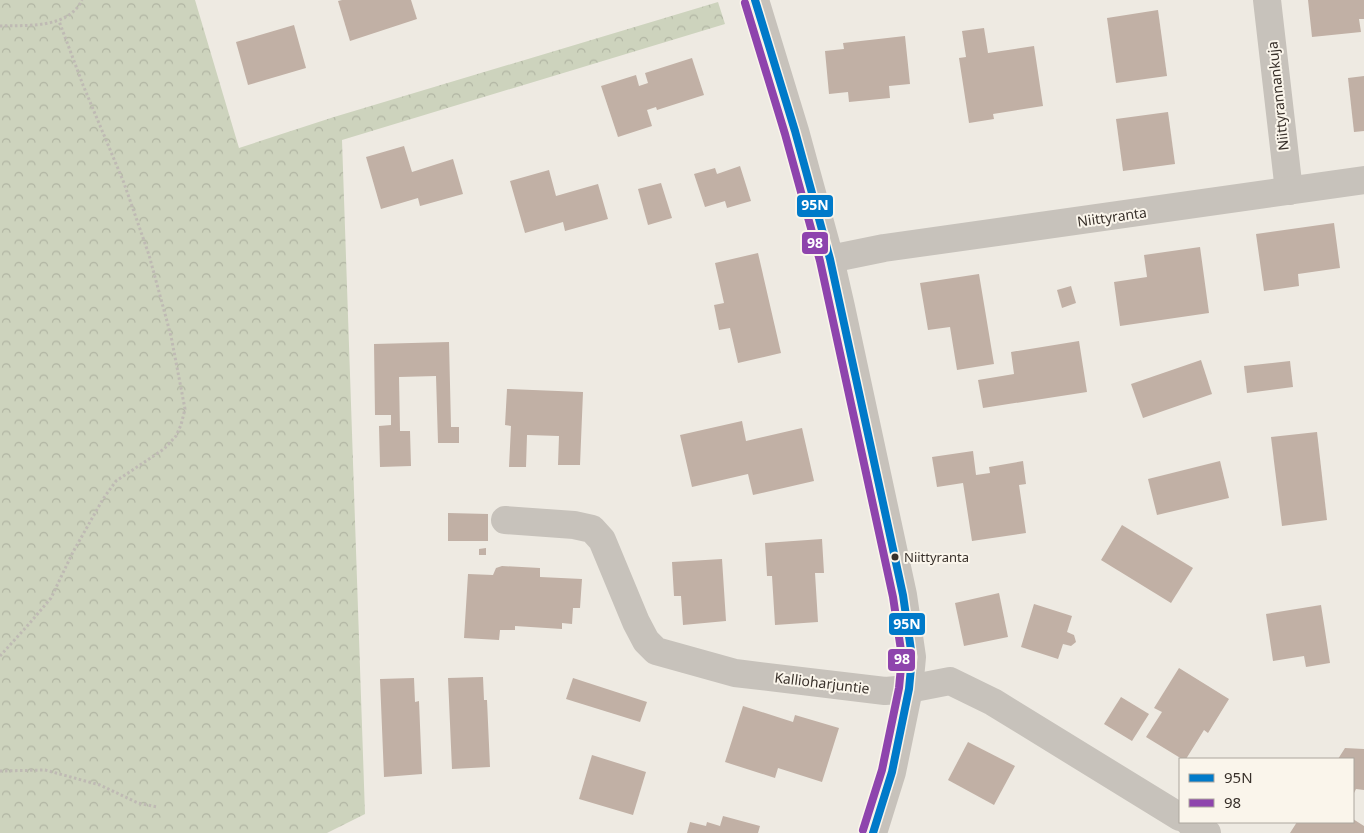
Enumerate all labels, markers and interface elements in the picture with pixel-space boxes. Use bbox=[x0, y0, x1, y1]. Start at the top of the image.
street label: Niittyrannankuja bbox=[1262, 40, 1293, 152]
line badge: 95N bbox=[796, 194, 834, 218]
text: 95N bbox=[801, 195, 829, 214]
street label: Niittyranta bbox=[1076, 202, 1148, 231]
line badge: 98 bbox=[801, 231, 829, 255]
text: 98 bbox=[807, 233, 823, 252]
place label: Niittyranta bbox=[904, 548, 969, 566]
marker: Niittyranta bbox=[890, 552, 900, 562]
line badge: 95N bbox=[888, 612, 926, 636]
text: 95N bbox=[893, 614, 921, 633]
line badge: 98 bbox=[887, 648, 916, 672]
text: 98 bbox=[894, 649, 910, 668]
street label: Kallioharjuntie bbox=[773, 667, 871, 698]
legend bbox=[1179, 758, 1354, 823]
text: 95N bbox=[1224, 767, 1253, 787]
text: 98 bbox=[1224, 792, 1241, 812]

